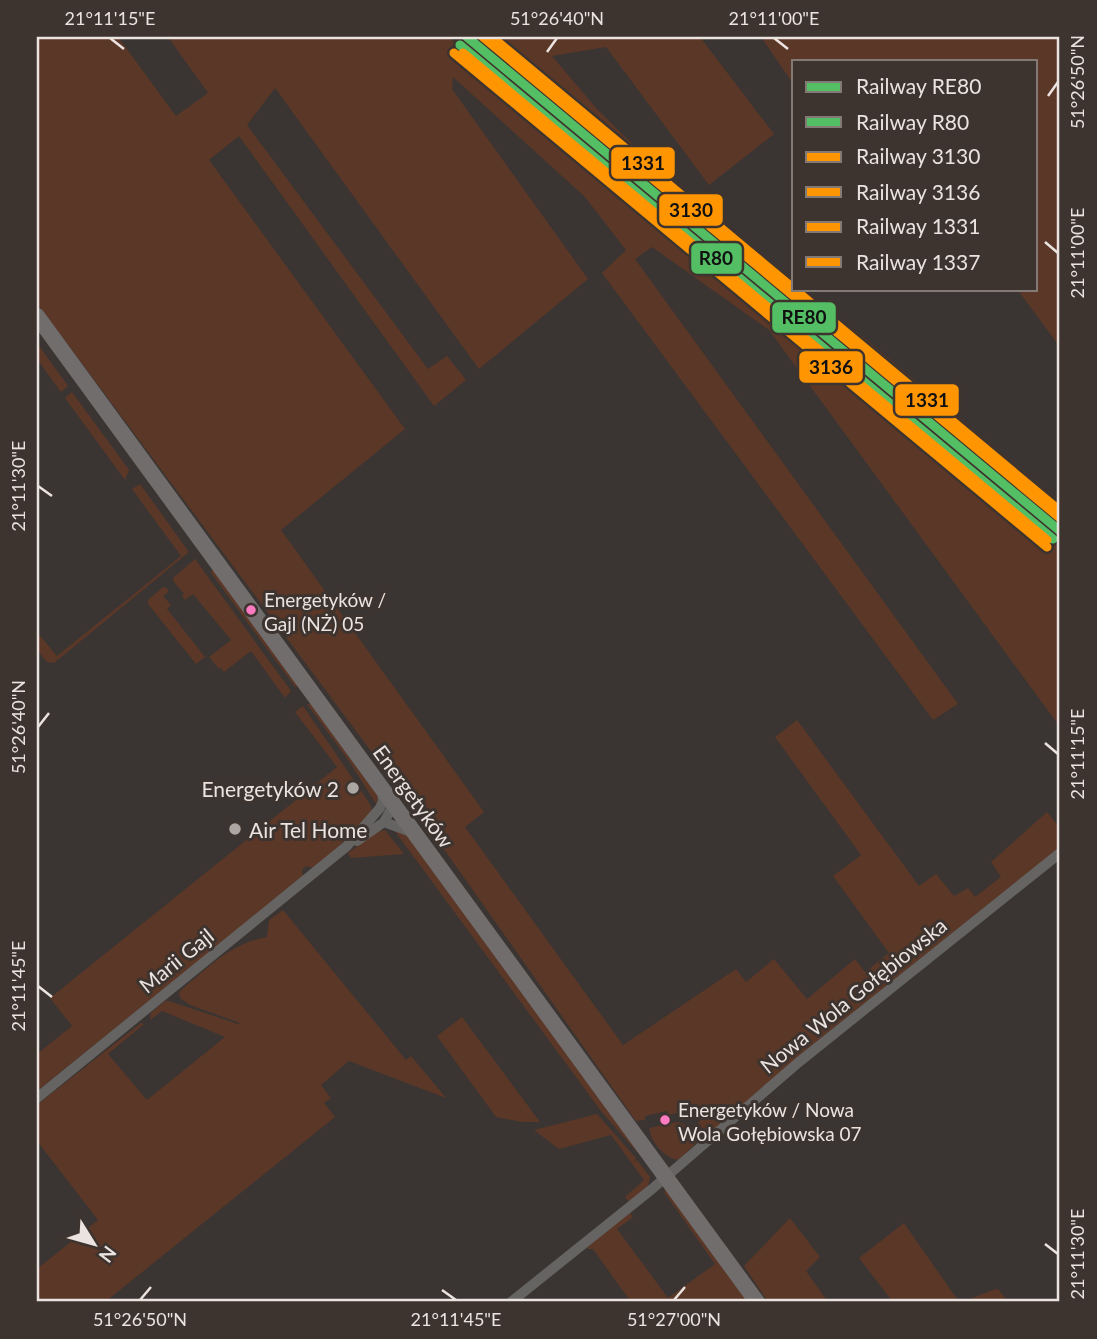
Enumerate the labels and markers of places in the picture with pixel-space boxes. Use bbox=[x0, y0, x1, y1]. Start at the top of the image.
place label: Energetyków / Gajl (NŻ) 05 bbox=[264, 588, 386, 635]
marker: Energetyków / Gajl (NŻ) 05 bbox=[244, 603, 258, 617]
place label: Energetyków 2 bbox=[201, 776, 339, 801]
marker: Energetyków 2 bbox=[345, 780, 361, 796]
place label: Air Tel Home bbox=[249, 817, 367, 842]
marker: Air Tel Home bbox=[227, 821, 243, 837]
place label: Energetyków / Nowa Wola Gołębiowska 07 bbox=[678, 1098, 862, 1145]
marker: Energetyków / Nowa Wola Gołębiowska 07 bbox=[658, 1113, 672, 1127]

